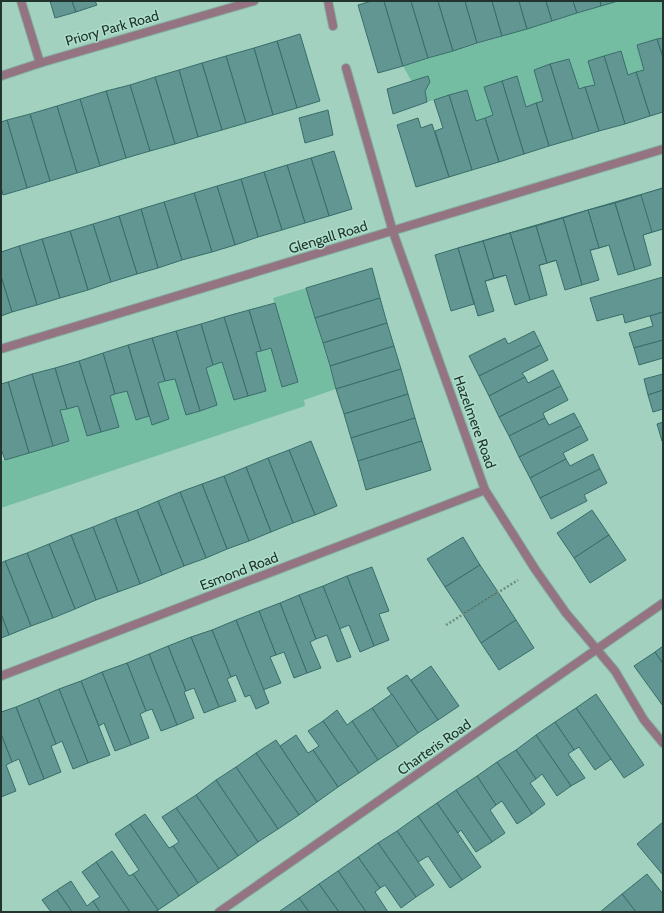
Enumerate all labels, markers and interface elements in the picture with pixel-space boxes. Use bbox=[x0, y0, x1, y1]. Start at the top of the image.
street label: Priory Park Road bbox=[63, 6, 161, 50]
street label: Glengall Road bbox=[286, 216, 370, 258]
street label: Hazelmere Road bbox=[450, 373, 500, 471]
street label: Esmond Road bbox=[197, 548, 281, 594]
street label: Charteris Road bbox=[394, 715, 474, 779]

